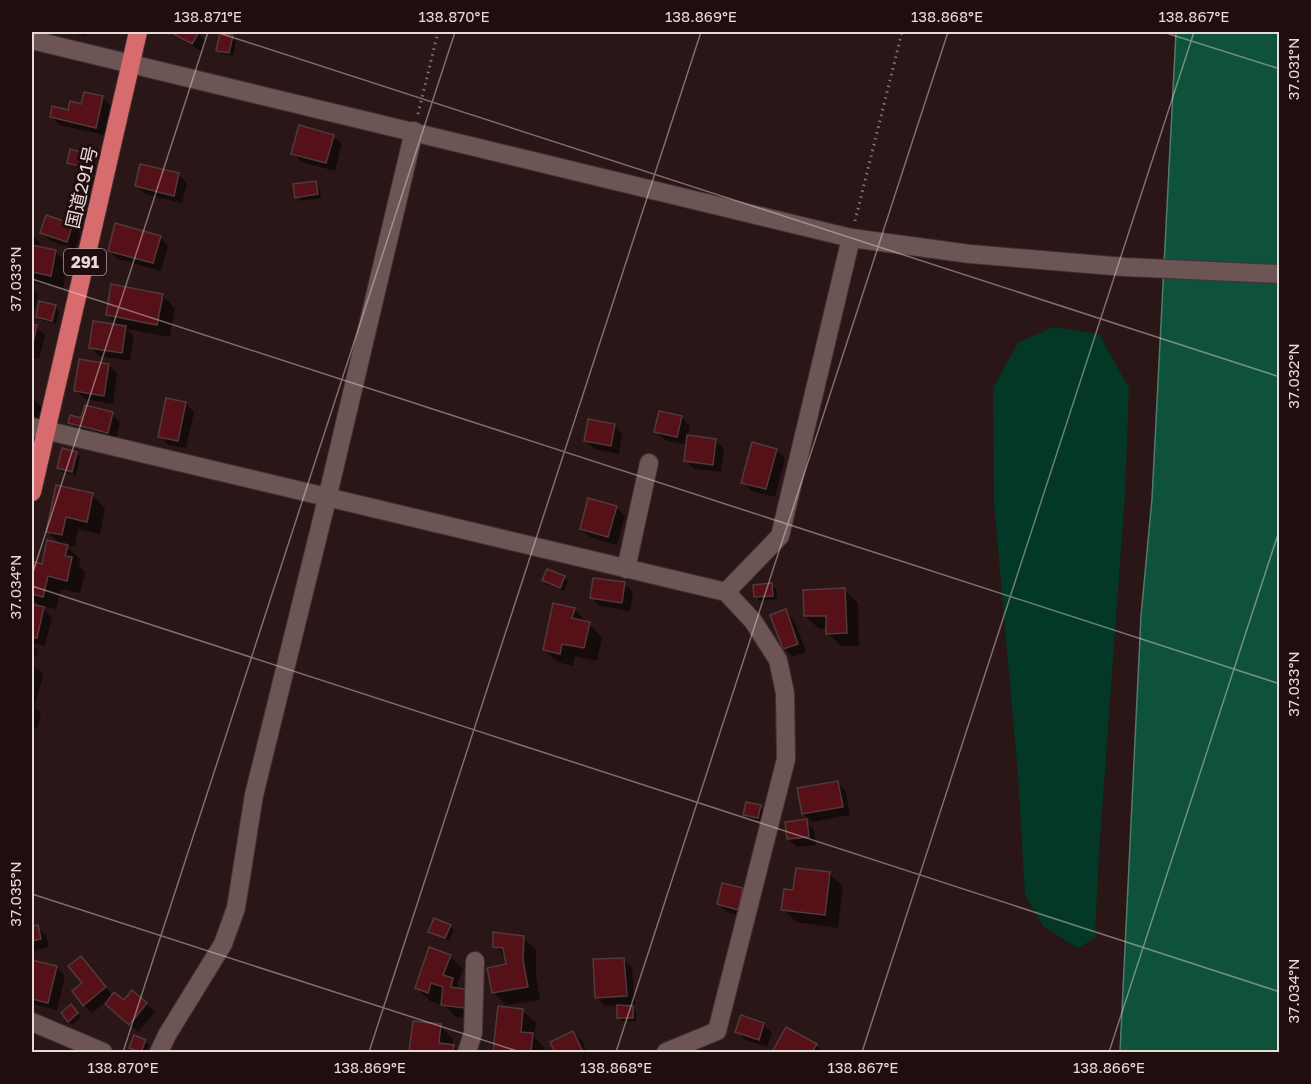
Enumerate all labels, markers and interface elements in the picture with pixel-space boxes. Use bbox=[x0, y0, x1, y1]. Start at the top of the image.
text: 138.871°E bbox=[174, 7, 242, 25]
text: 138.870°E bbox=[418, 7, 490, 25]
text: 138.869°E bbox=[665, 7, 737, 25]
text: 138.868°E bbox=[911, 7, 983, 25]
text: 138.867°E bbox=[1159, 7, 1229, 25]
text: 37.031°N bbox=[1284, 38, 1302, 100]
street label: 国道291号 bbox=[61, 144, 101, 230]
text: 37.033°N bbox=[6, 246, 24, 312]
road number: 291 bbox=[64, 249, 106, 275]
text: 37.032°N bbox=[1284, 343, 1302, 409]
text: 37.034°N bbox=[6, 555, 24, 619]
text: 37.033°N bbox=[1284, 651, 1302, 717]
text: 37.035°N bbox=[6, 861, 24, 927]
text: 37.034°N bbox=[1284, 959, 1302, 1023]
text: 138.870°E bbox=[87, 1058, 159, 1076]
text: 138.869°E bbox=[334, 1058, 406, 1076]
text: 138.868°E bbox=[580, 1058, 652, 1076]
text: 138.867°E bbox=[828, 1058, 898, 1076]
text: 138.866°E bbox=[1073, 1058, 1145, 1076]

